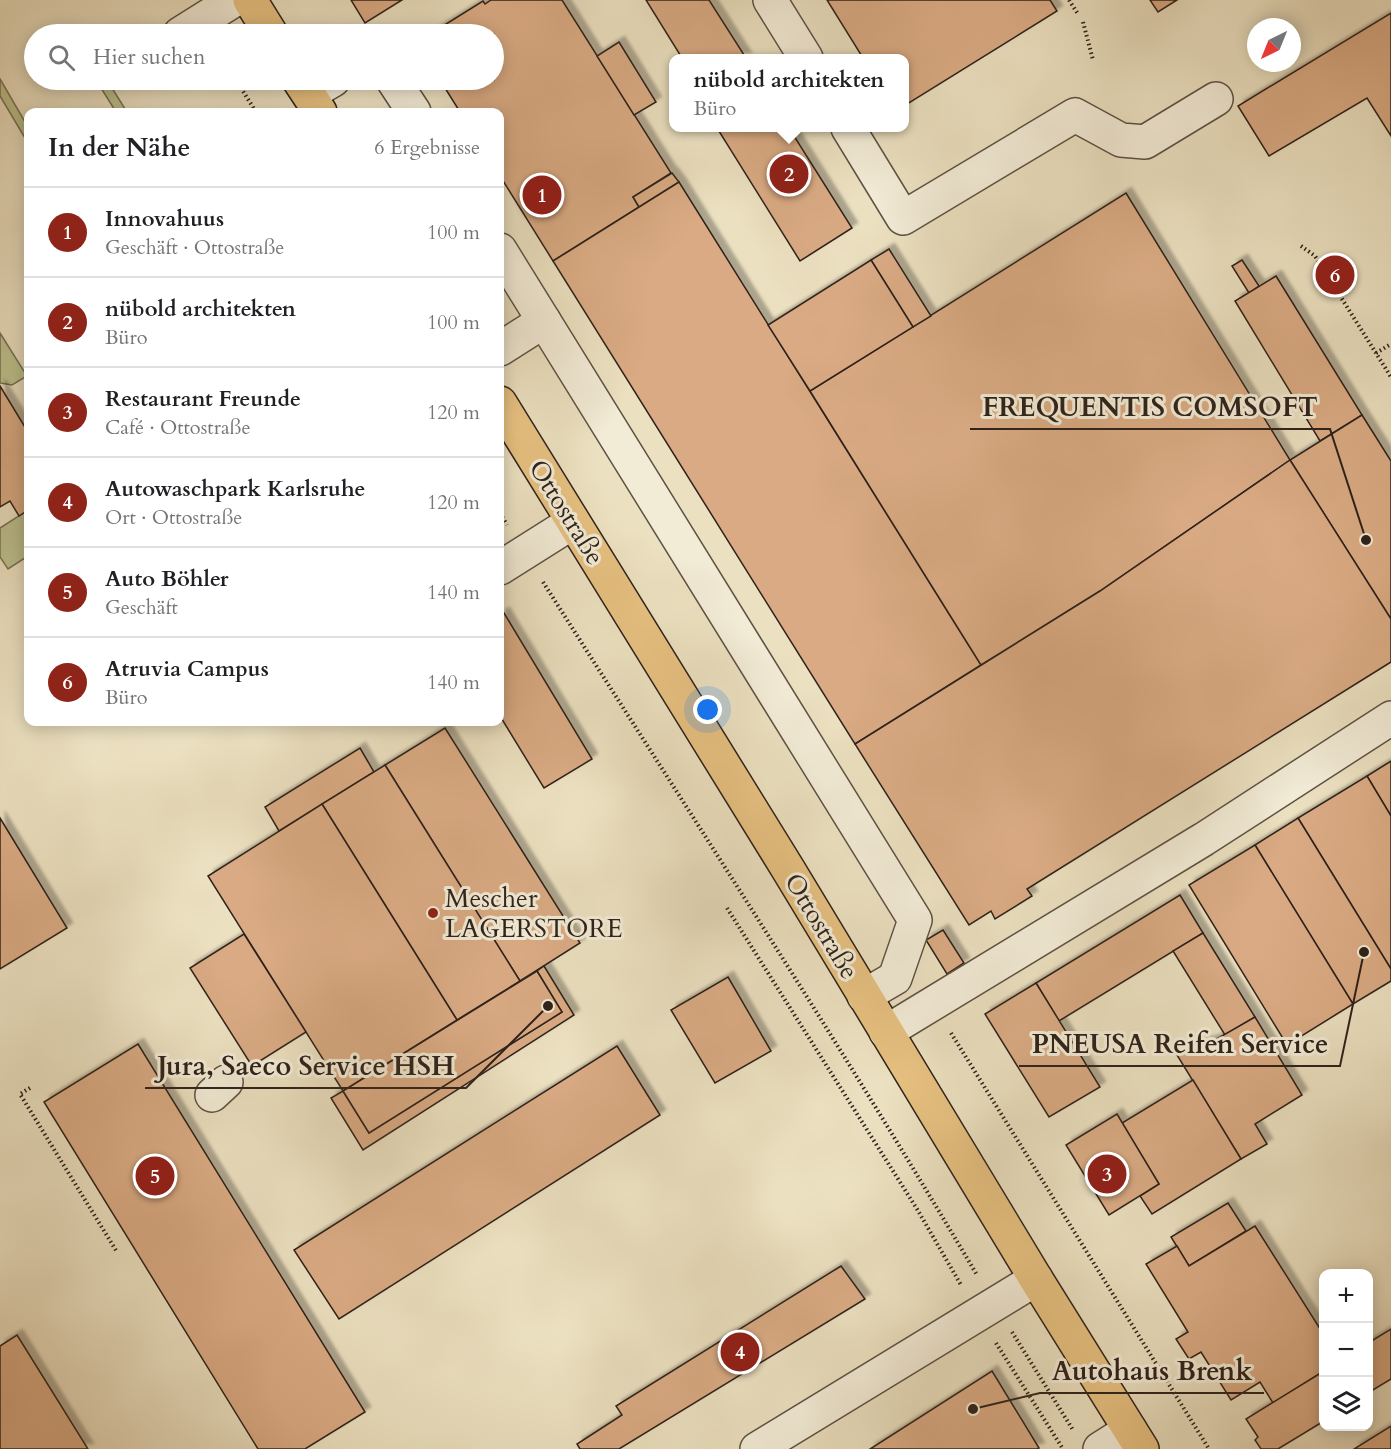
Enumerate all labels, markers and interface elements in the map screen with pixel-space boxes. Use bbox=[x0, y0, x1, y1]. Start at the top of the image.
north arrow bbox=[1247, 18, 1301, 72]
search box bbox=[24, 24, 504, 90]
icon: search bbox=[45, 41, 78, 74]
text: Hier suchen bbox=[93, 42, 206, 72]
popup bbox=[669, 54, 909, 132]
text: nübold architekten bbox=[694, 65, 884, 95]
text: Büro bbox=[694, 95, 736, 122]
text: In der Nähe bbox=[48, 130, 190, 165]
text: 6 Ergebnisse bbox=[374, 134, 480, 161]
pin: 2 bbox=[770, 152, 808, 196]
pin: 1 bbox=[522, 172, 562, 218]
text: Innovahuus bbox=[105, 204, 224, 234]
text: 1 bbox=[62, 219, 73, 246]
text: 100 m bbox=[427, 219, 480, 246]
text: Geschäft · Ottostraße bbox=[105, 234, 284, 261]
pin: 6 bbox=[1316, 252, 1354, 298]
text: nübold architekten bbox=[105, 294, 296, 324]
text: 2 bbox=[62, 309, 73, 336]
text: 100 m bbox=[427, 309, 480, 336]
text: Büro bbox=[105, 324, 148, 351]
text: Restaurant Freunde bbox=[105, 384, 301, 414]
callout: FREQUENTIS COMSOFT bbox=[970, 384, 1330, 429]
text: FREQUENTIS COMSOFT bbox=[982, 389, 1318, 426]
text: 3 bbox=[62, 399, 73, 426]
text: 120 m bbox=[427, 399, 480, 426]
text: Café · Ottostraße bbox=[105, 414, 251, 441]
street label: Ottostraße bbox=[520, 453, 613, 572]
text: Autowaschpark Karlsruhe bbox=[105, 474, 365, 504]
text: 4 bbox=[62, 489, 73, 516]
text: 120 m bbox=[427, 489, 480, 516]
text: Ort · Ottostraße bbox=[105, 504, 242, 531]
text: Auto Böhler bbox=[105, 564, 229, 594]
text: 5 bbox=[62, 579, 73, 606]
text: 140 m bbox=[427, 579, 480, 606]
text: Geschäft bbox=[105, 594, 178, 621]
text: Atruvia Campus bbox=[105, 654, 269, 684]
text: 6 bbox=[62, 669, 73, 696]
text: 140 m bbox=[427, 669, 480, 696]
text: Büro bbox=[105, 684, 148, 711]
your location bbox=[693, 695, 722, 724]
street label: Ottostraße bbox=[776, 867, 867, 986]
place label: Mescher LAGERSTORE bbox=[445, 881, 623, 946]
marker: Mescher LAGERSTORE bbox=[426, 906, 440, 920]
callout: PNEUSA Reifen Service bbox=[1019, 1021, 1340, 1066]
text: PNEUSA Reifen Service bbox=[1032, 1026, 1328, 1063]
callout: Jura, Saeco Service HSH bbox=[145, 1043, 466, 1088]
text: Jura, Saeco Service HSH bbox=[153, 1048, 455, 1085]
pin: 3 bbox=[1088, 1152, 1126, 1196]
pin: 5 bbox=[136, 1154, 174, 1198]
map controls bbox=[1319, 1269, 1373, 1431]
button: + bbox=[1319, 1269, 1373, 1323]
button: − bbox=[1319, 1323, 1373, 1377]
pin: 4 bbox=[720, 1330, 760, 1374]
callout: Autohaus Brenk bbox=[1040, 1348, 1264, 1393]
text: Autohaus Brenk bbox=[1052, 1353, 1252, 1390]
button: layers bbox=[1319, 1377, 1373, 1431]

